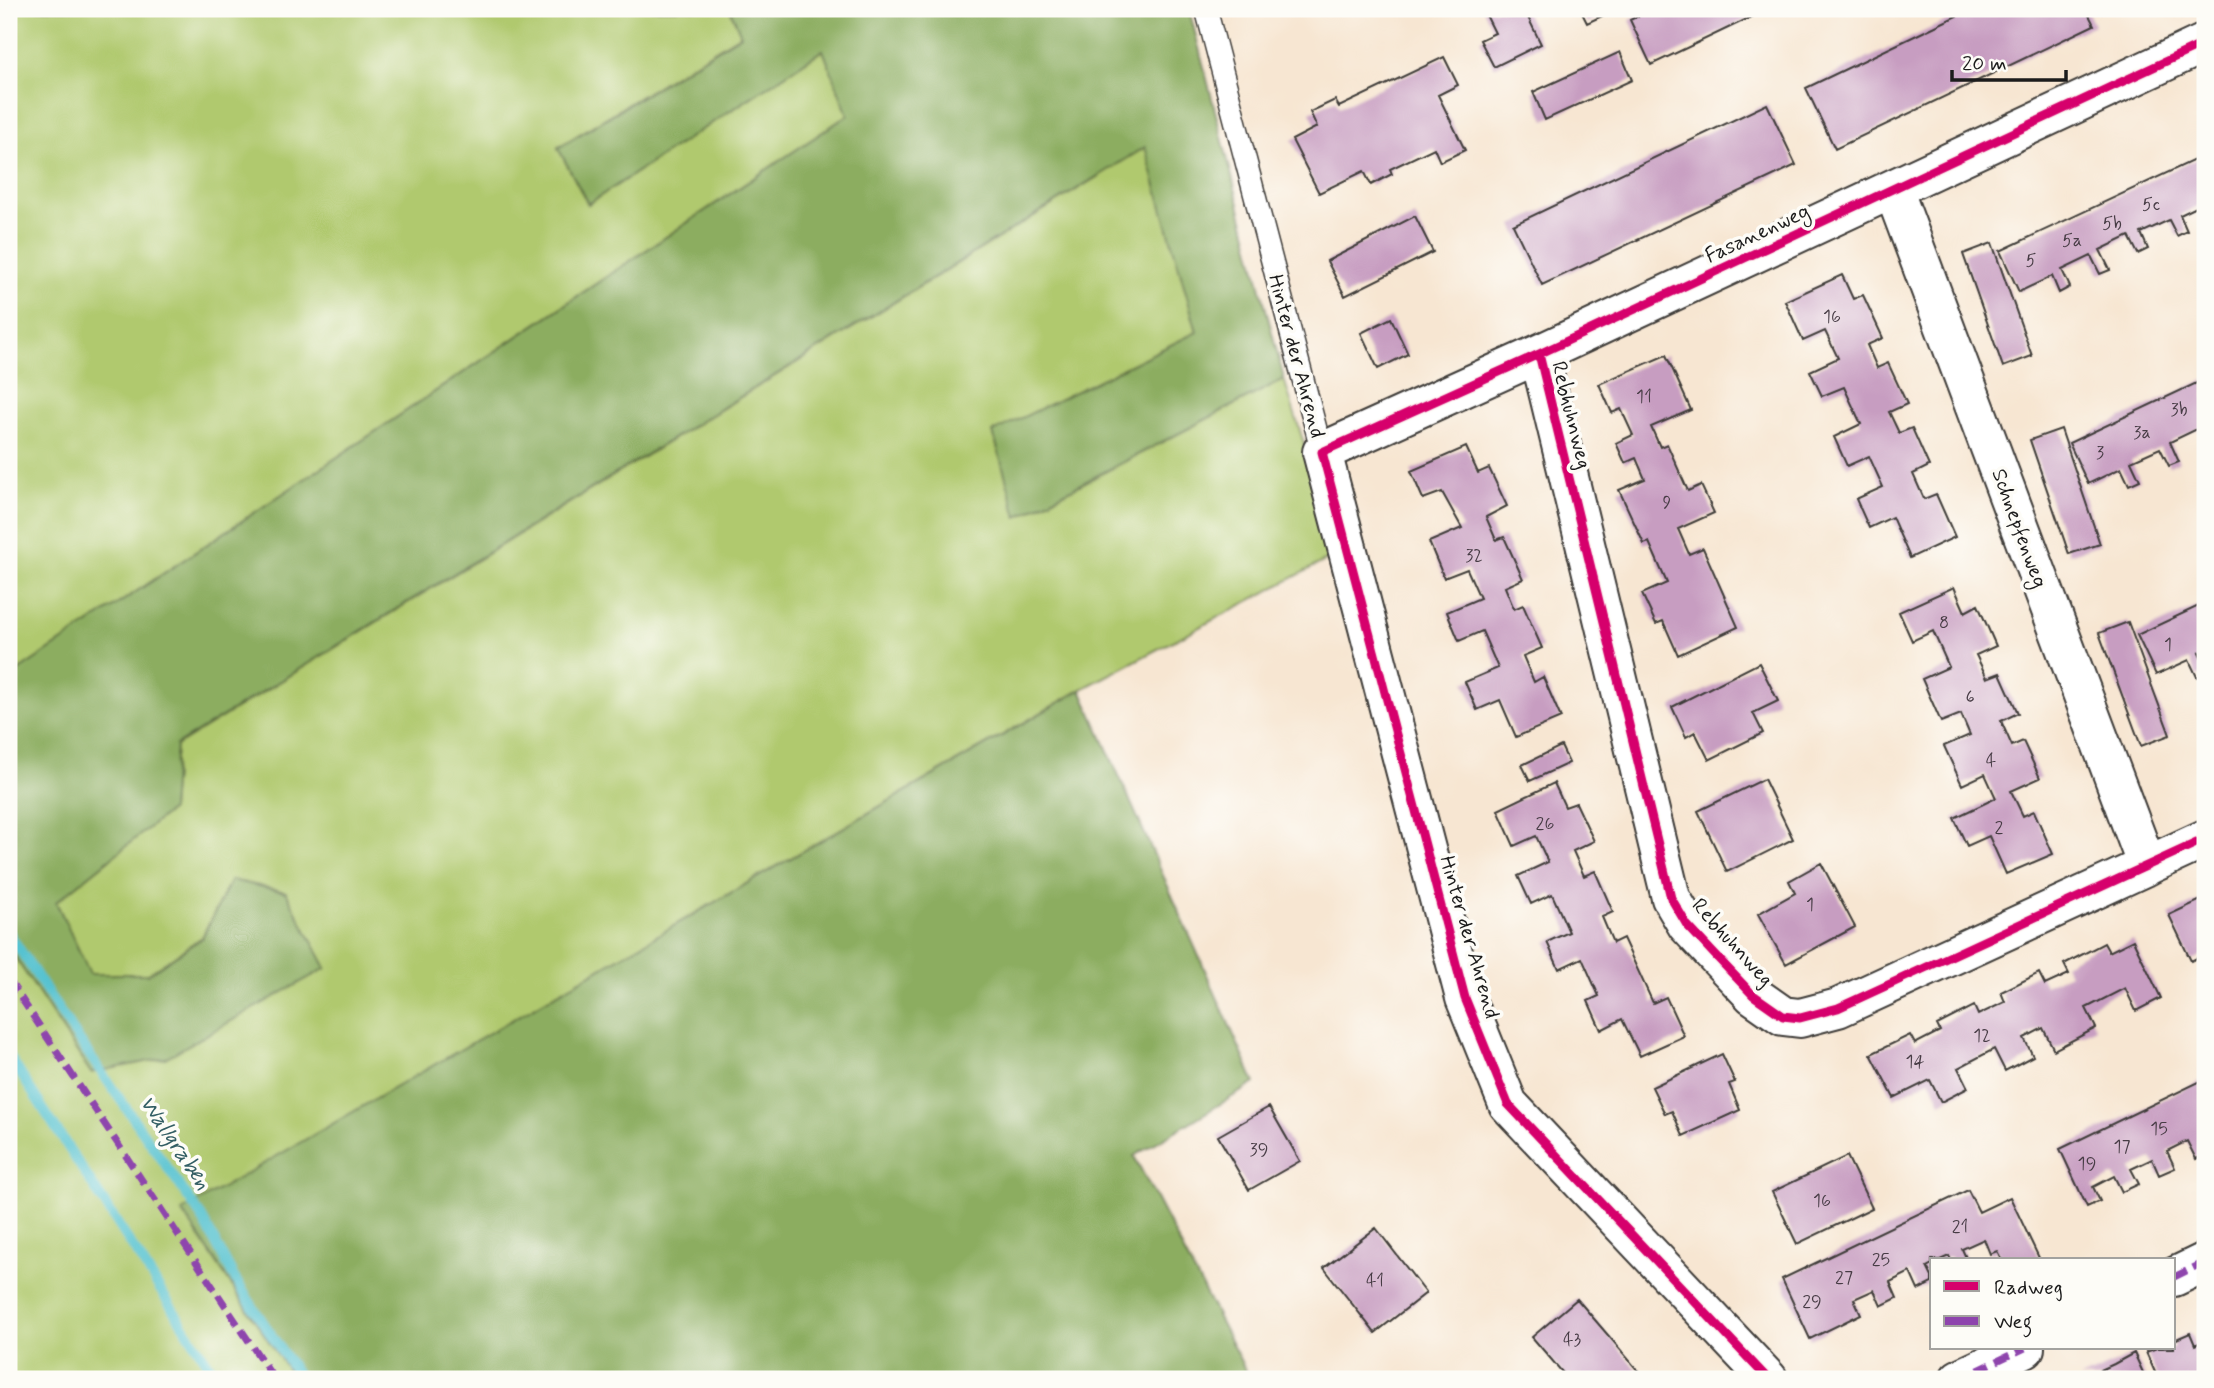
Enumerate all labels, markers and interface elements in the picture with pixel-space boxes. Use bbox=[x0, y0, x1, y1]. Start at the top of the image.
scale bar bbox=[1952, 38, 2065, 82]
text: 20 m bbox=[1962, 50, 2007, 78]
house number: 5c bbox=[2142, 193, 2160, 217]
street label: Fasanenweg bbox=[1701, 197, 1815, 271]
house number: 5b bbox=[2102, 212, 2122, 236]
house number: 5a bbox=[2062, 229, 2082, 253]
house number: 5 bbox=[2026, 249, 2037, 273]
street label: Hinter der Ahrend bbox=[1261, 271, 1331, 441]
house number: 16 bbox=[1823, 305, 1841, 329]
street label: Rebhuhnweg bbox=[1544, 358, 1598, 472]
house number: 11 bbox=[1636, 385, 1652, 409]
house number: 3b bbox=[2171, 398, 2188, 422]
house number: 3a bbox=[2133, 421, 2151, 445]
house number: 3 bbox=[2096, 441, 2104, 465]
street label: Schnepfenweg bbox=[1984, 465, 2054, 592]
house number: 9 bbox=[1663, 491, 1672, 515]
house number: 32 bbox=[1465, 544, 1483, 568]
house number: 8 bbox=[1939, 611, 1949, 635]
house number: 1 bbox=[2164, 633, 2172, 657]
house number: 6 bbox=[1965, 685, 1975, 709]
house number: 4 bbox=[1986, 749, 1996, 773]
house number: 26 bbox=[1536, 812, 1554, 836]
house number: 2 bbox=[1995, 816, 2004, 840]
street label: Hinter der Ahrend bbox=[1432, 853, 1506, 1022]
street label: Rebhuhnweg bbox=[1685, 892, 1779, 993]
house number: 1 bbox=[1806, 893, 1814, 917]
house number: 12 bbox=[1973, 1024, 1991, 1048]
house number: 14 bbox=[1906, 1050, 1925, 1074]
water label: Wallgraben bbox=[132, 1090, 217, 1196]
house number: 15 bbox=[2150, 1117, 2168, 1141]
house number: 17 bbox=[2113, 1135, 2131, 1159]
house number: 39 bbox=[1250, 1138, 1268, 1162]
house number: 19 bbox=[2078, 1152, 2096, 1176]
house number: 16 bbox=[1813, 1189, 1831, 1213]
house number: 21 bbox=[1952, 1215, 1968, 1239]
house number: 25 bbox=[1872, 1248, 1890, 1272]
legend bbox=[1930, 1258, 2176, 1350]
house number: 27 bbox=[1835, 1266, 1853, 1290]
house number: 41 bbox=[1366, 1269, 1384, 1293]
text: Radweg bbox=[1994, 1274, 2063, 1302]
house number: 29 bbox=[1802, 1290, 1822, 1314]
text: Weg bbox=[1994, 1308, 2032, 1338]
house number: 43 bbox=[1563, 1328, 1581, 1352]

